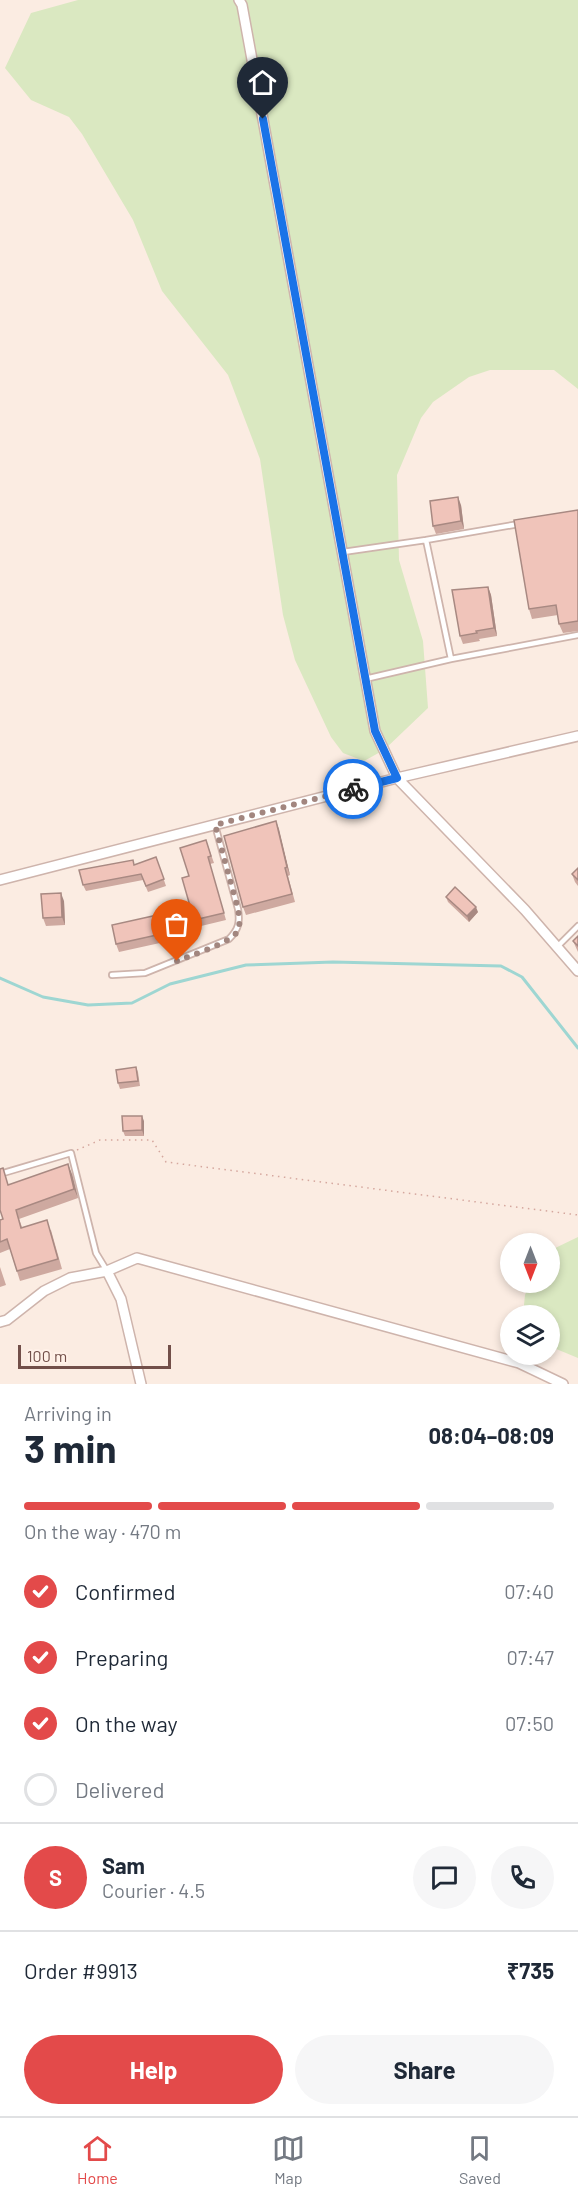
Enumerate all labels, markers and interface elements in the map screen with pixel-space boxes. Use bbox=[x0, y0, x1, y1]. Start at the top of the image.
pin bbox=[237, 57, 288, 119]
icon: home bbox=[246, 66, 279, 99]
courier bbox=[323, 759, 383, 819]
icon: bike bbox=[337, 773, 370, 806]
pin bbox=[151, 899, 202, 961]
icon: bag bbox=[160, 908, 193, 941]
north arrow bbox=[500, 1233, 560, 1293]
map controls bbox=[500, 1233, 560, 1365]
button: layers bbox=[500, 1305, 560, 1365]
scale bar bbox=[18, 1342, 171, 1370]
text: 100 m bbox=[27, 1346, 67, 1365]
text: Arriving in bbox=[24, 1401, 112, 1425]
text: 08:04–08:09 bbox=[429, 1422, 554, 1448]
text: 3 min bbox=[24, 1424, 117, 1471]
text: On the way · 470 m bbox=[24, 1519, 181, 1543]
icon: check bbox=[24, 1575, 57, 1608]
text: Confirmed bbox=[75, 1578, 175, 1604]
text: 07:40 bbox=[504, 1579, 554, 1603]
icon: check bbox=[24, 1641, 57, 1674]
text: Preparing bbox=[75, 1644, 168, 1670]
text: 07:47 bbox=[507, 1645, 554, 1669]
icon: check bbox=[24, 1707, 57, 1740]
text: On the way bbox=[75, 1710, 178, 1736]
text: 07:50 bbox=[505, 1711, 554, 1735]
text: Delivered bbox=[75, 1776, 164, 1802]
button: chat bbox=[413, 1846, 476, 1909]
button: phone bbox=[491, 1846, 554, 1909]
text: Sam bbox=[102, 1852, 145, 1878]
text: S bbox=[49, 1864, 62, 1890]
text: Courier · 4.5 bbox=[102, 1878, 205, 1902]
text: Order #9913 bbox=[24, 1957, 138, 1983]
text: ₹735 bbox=[507, 1957, 554, 1983]
button: Help bbox=[24, 2035, 283, 2104]
button: Share bbox=[295, 2035, 554, 2104]
tab: Home bbox=[77, 2132, 118, 2187]
tab: Map bbox=[272, 2132, 305, 2187]
tab: Saved bbox=[459, 2132, 501, 2187]

